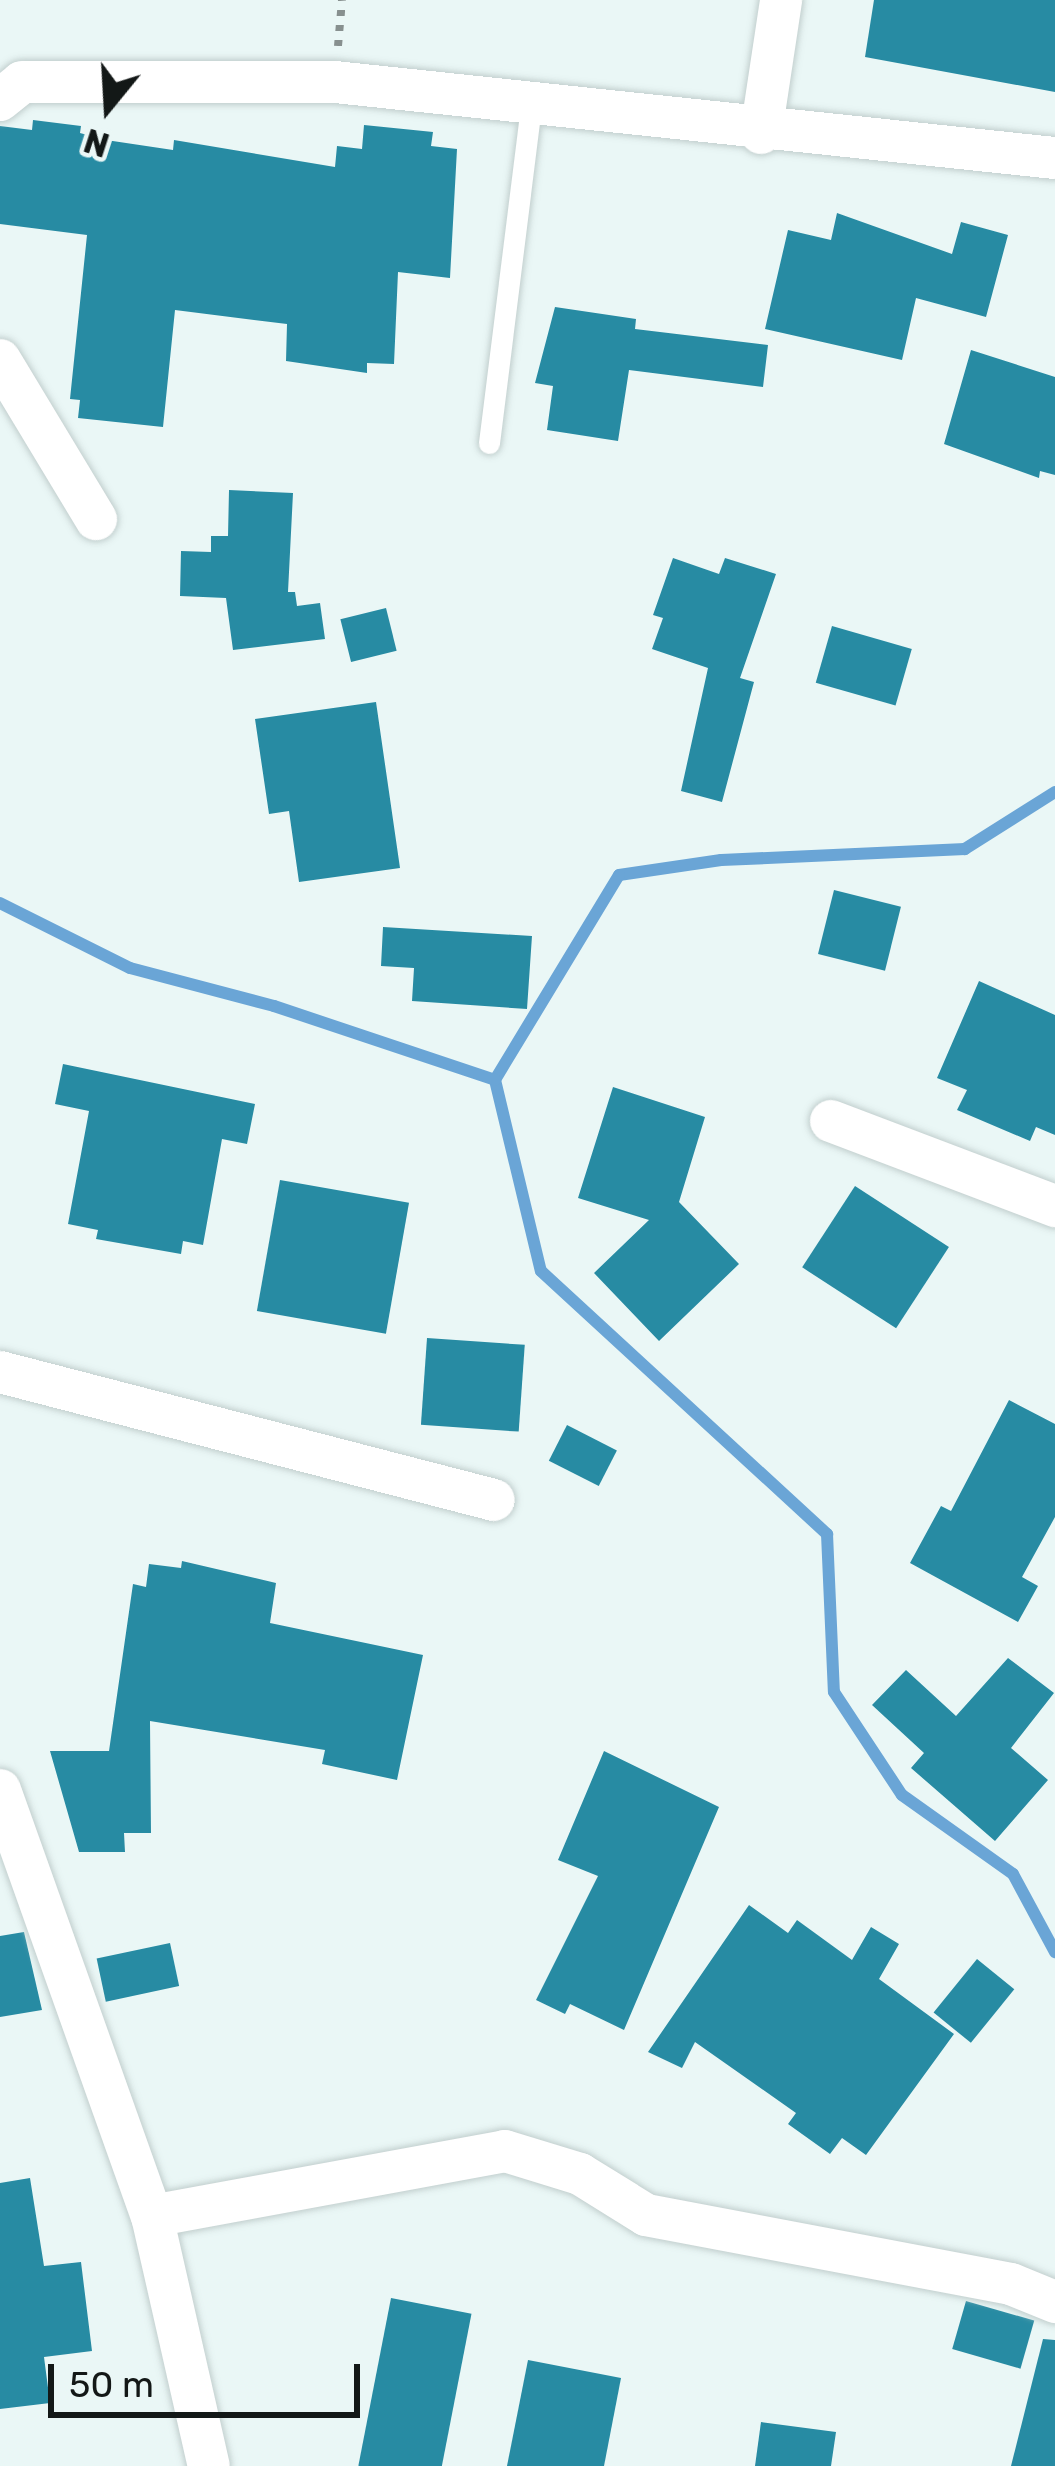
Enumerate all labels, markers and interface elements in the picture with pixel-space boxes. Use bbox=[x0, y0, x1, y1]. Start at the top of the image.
north arrow bbox=[48, 48, 168, 168]
text: N bbox=[79, 121, 114, 165]
scale bar bbox=[54, 2340, 366, 2414]
text: 50 m bbox=[69, 2363, 154, 2406]

